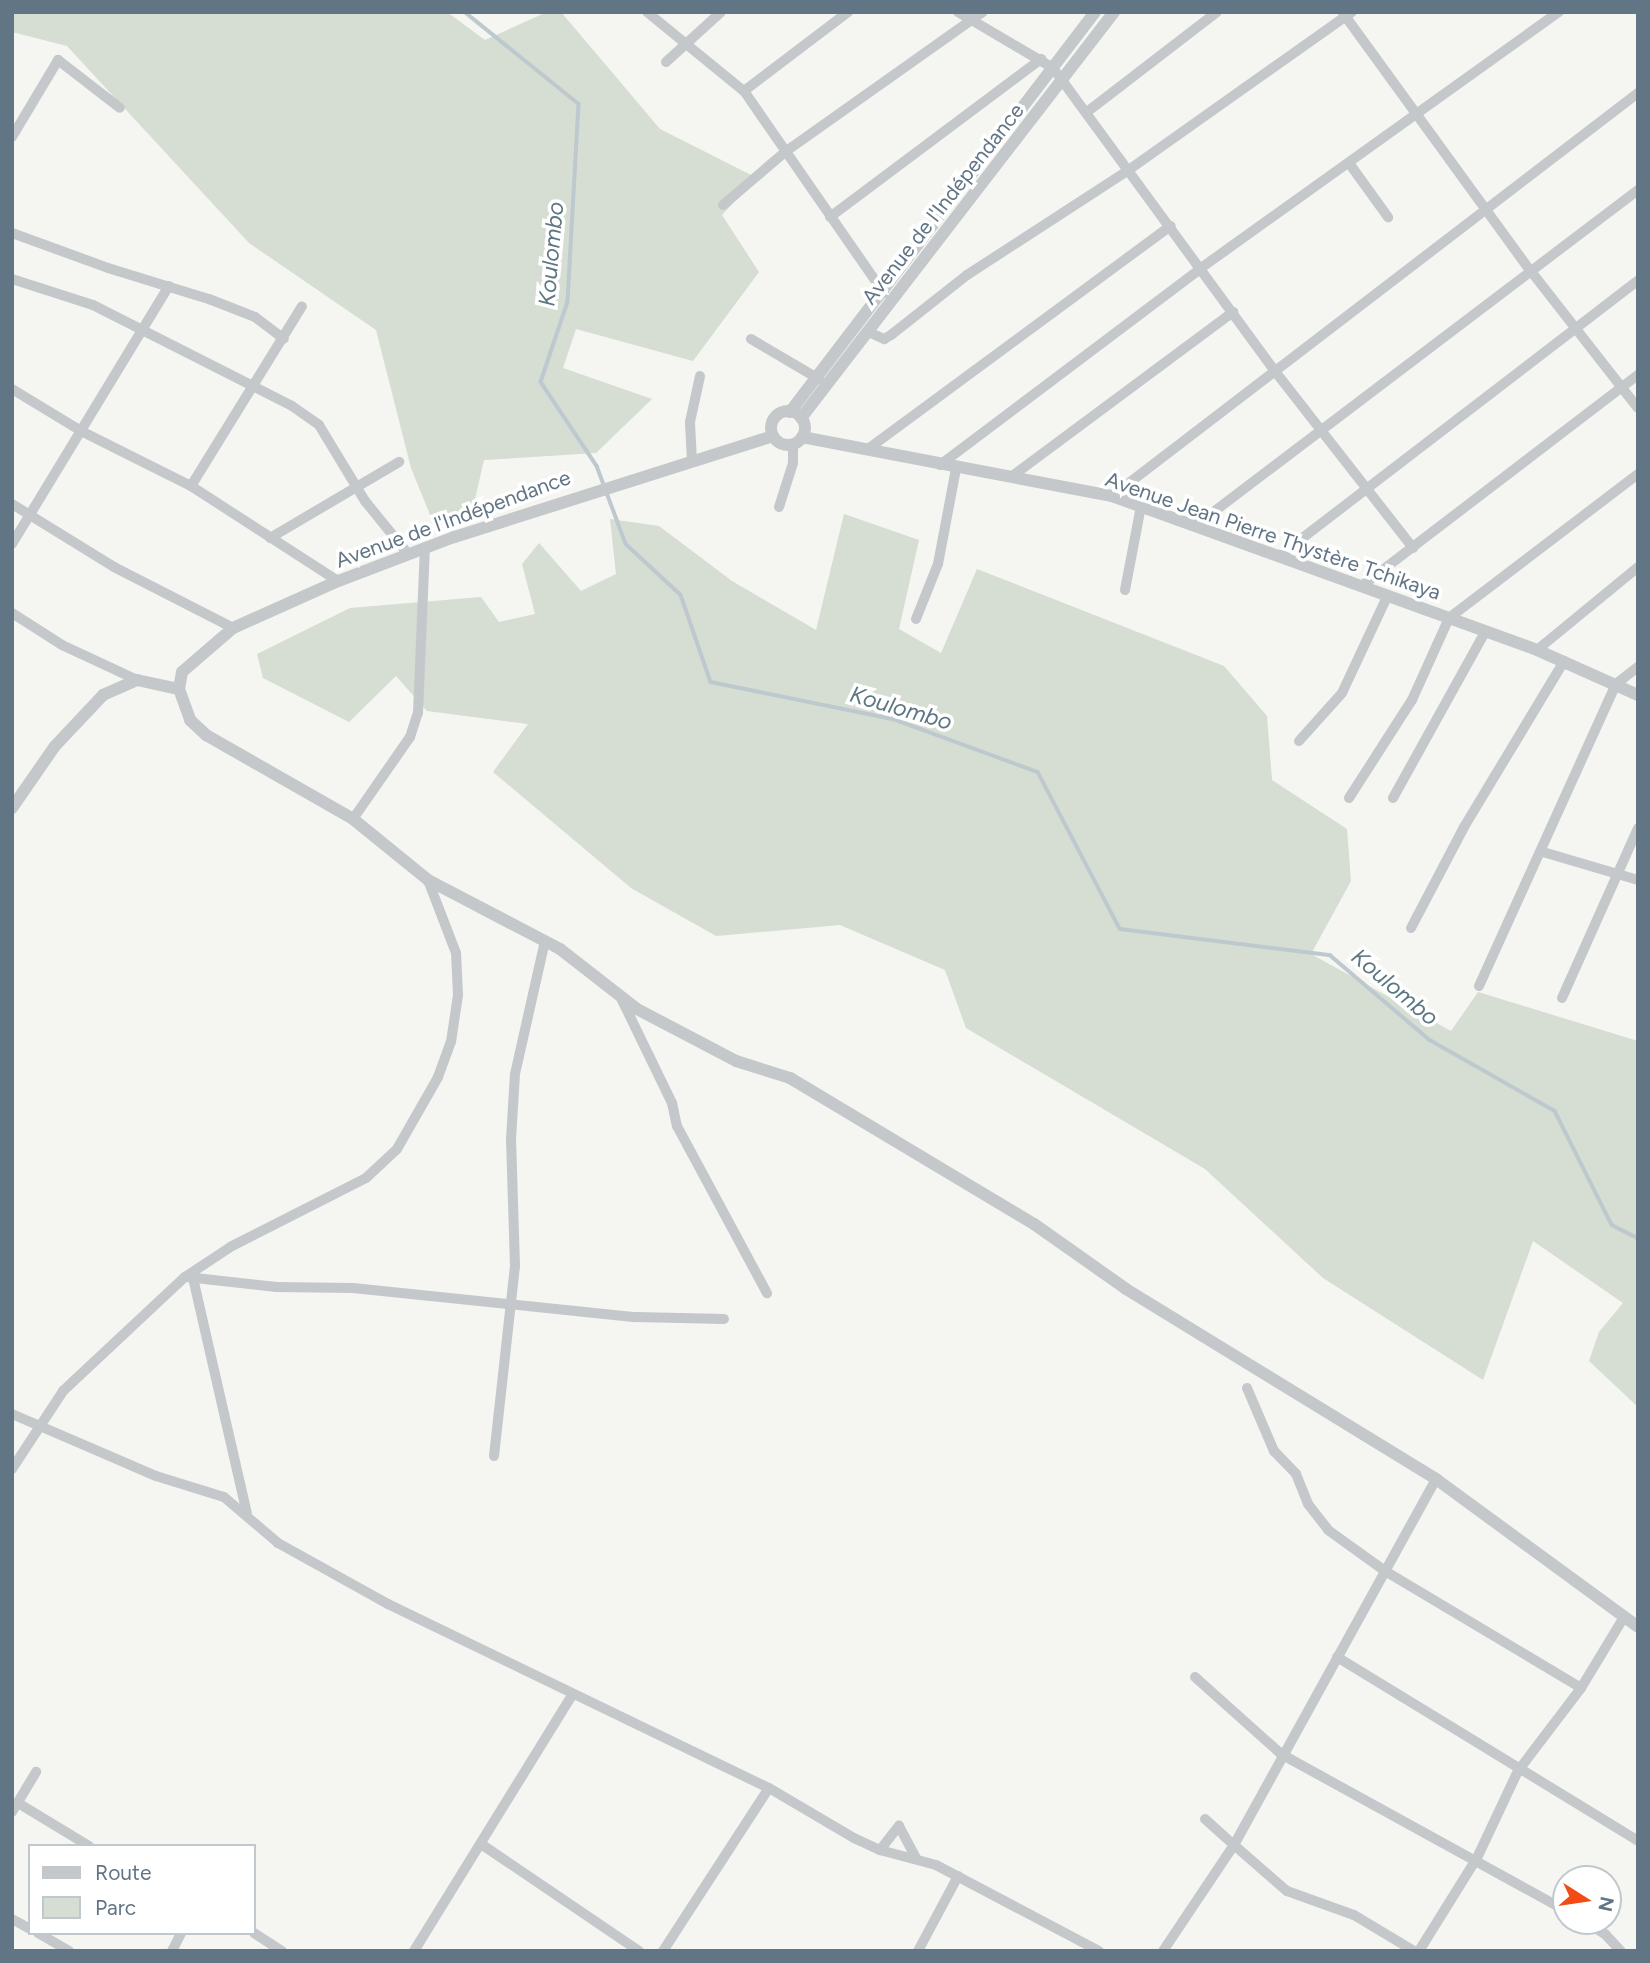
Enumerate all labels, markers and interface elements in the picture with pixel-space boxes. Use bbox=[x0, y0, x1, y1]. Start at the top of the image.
street label: Avenue de l'Indépendance bbox=[857, 98, 1029, 310]
water label: Koulombo bbox=[533, 201, 569, 307]
street label: Avenue de l'Indépendance bbox=[332, 465, 574, 573]
street label: Avenue Jean Pierre Thystère Tchikaya bbox=[1102, 467, 1444, 605]
water label: Koulombo bbox=[847, 680, 955, 736]
water label: Koulombo bbox=[1346, 943, 1444, 1031]
legend bbox=[28, 1844, 256, 1935]
text: Route bbox=[95, 1860, 151, 1885]
north arrow bbox=[1552, 1865, 1622, 1935]
text: N bbox=[1593, 1894, 1619, 1914]
text: Parc bbox=[95, 1895, 136, 1920]

